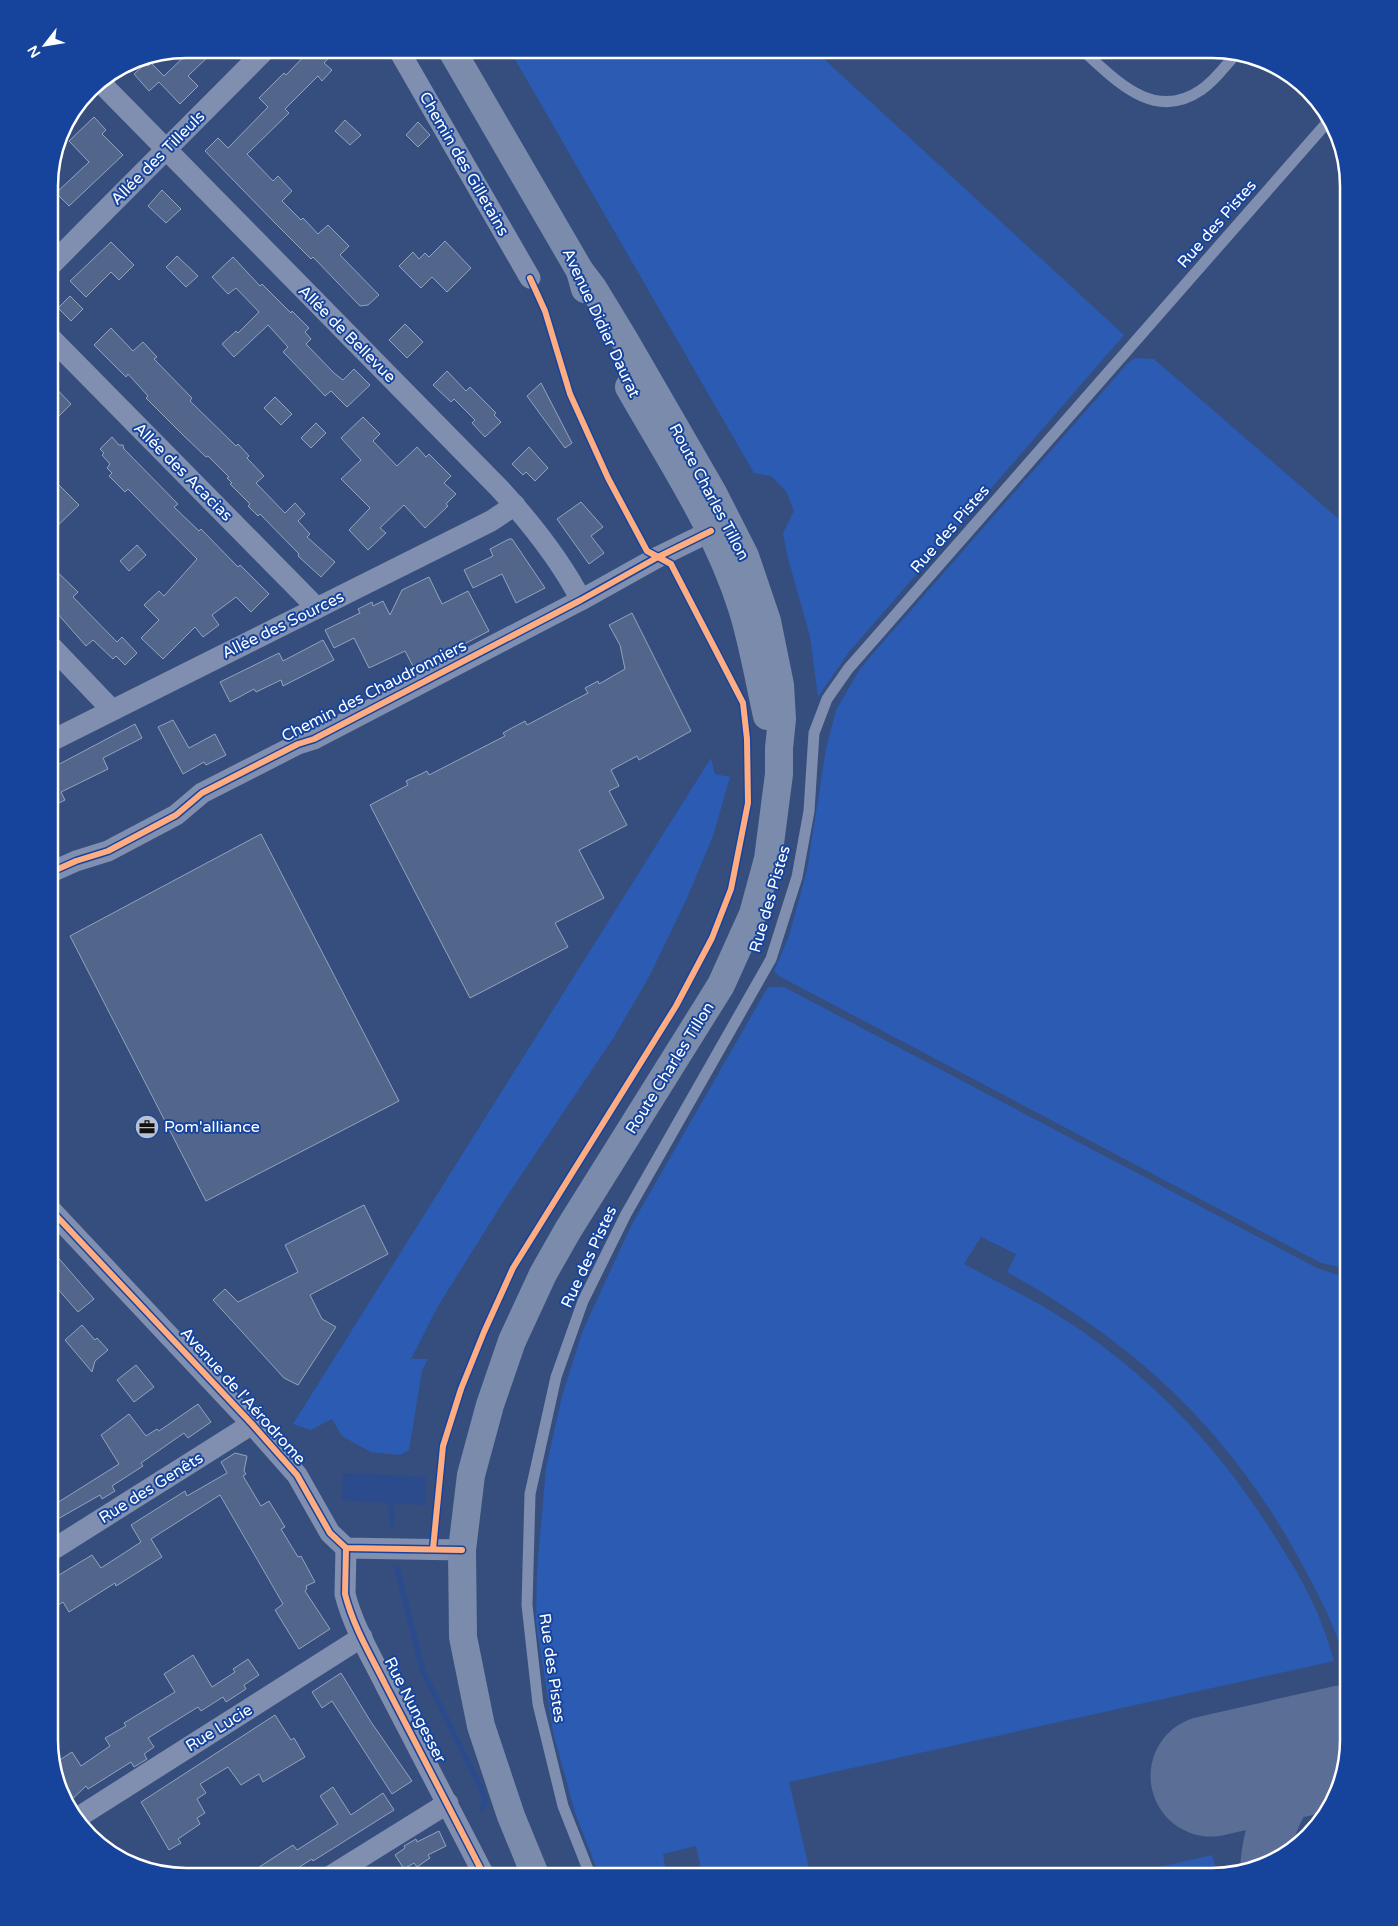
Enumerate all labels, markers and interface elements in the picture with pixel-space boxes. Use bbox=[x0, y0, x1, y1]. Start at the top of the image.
north arrow bbox=[20, 20, 70, 70]
text: N bbox=[24, 42, 44, 61]
street label: Chemin des Gilletains bbox=[415, 88, 513, 240]
street label: Allée des Tilleuls bbox=[107, 107, 209, 209]
street label: Rue des Pistes bbox=[1173, 176, 1261, 272]
street label: Avenue Didier Daurat bbox=[558, 245, 644, 401]
street label: Allée de Bellevue bbox=[294, 281, 400, 387]
street label: Allée des Acacias bbox=[129, 418, 237, 526]
street label: Route Charles Tillon bbox=[665, 420, 753, 564]
street label: Rue des Pistes bbox=[906, 481, 994, 577]
street label: Allée des Sources bbox=[219, 587, 347, 663]
street label: Chemin des Chaudronniers bbox=[278, 636, 470, 746]
street label: Rue des Pistes bbox=[745, 843, 795, 955]
street label: Route Charles Tillon bbox=[621, 998, 719, 1138]
office icon: Pom'alliance bbox=[134, 1114, 160, 1140]
place label: Pom'alliance bbox=[164, 1117, 260, 1137]
street label: Rue des Pistes bbox=[557, 1203, 621, 1311]
street label: Avenue de l'Aérodrome bbox=[176, 1323, 310, 1469]
street label: Rue des Genêts bbox=[95, 1448, 207, 1528]
street label: Rue des Pistes bbox=[534, 1612, 570, 1724]
street label: Rue Nungesser bbox=[380, 1654, 451, 1767]
street label: Rue Lucie bbox=[182, 1700, 256, 1756]

